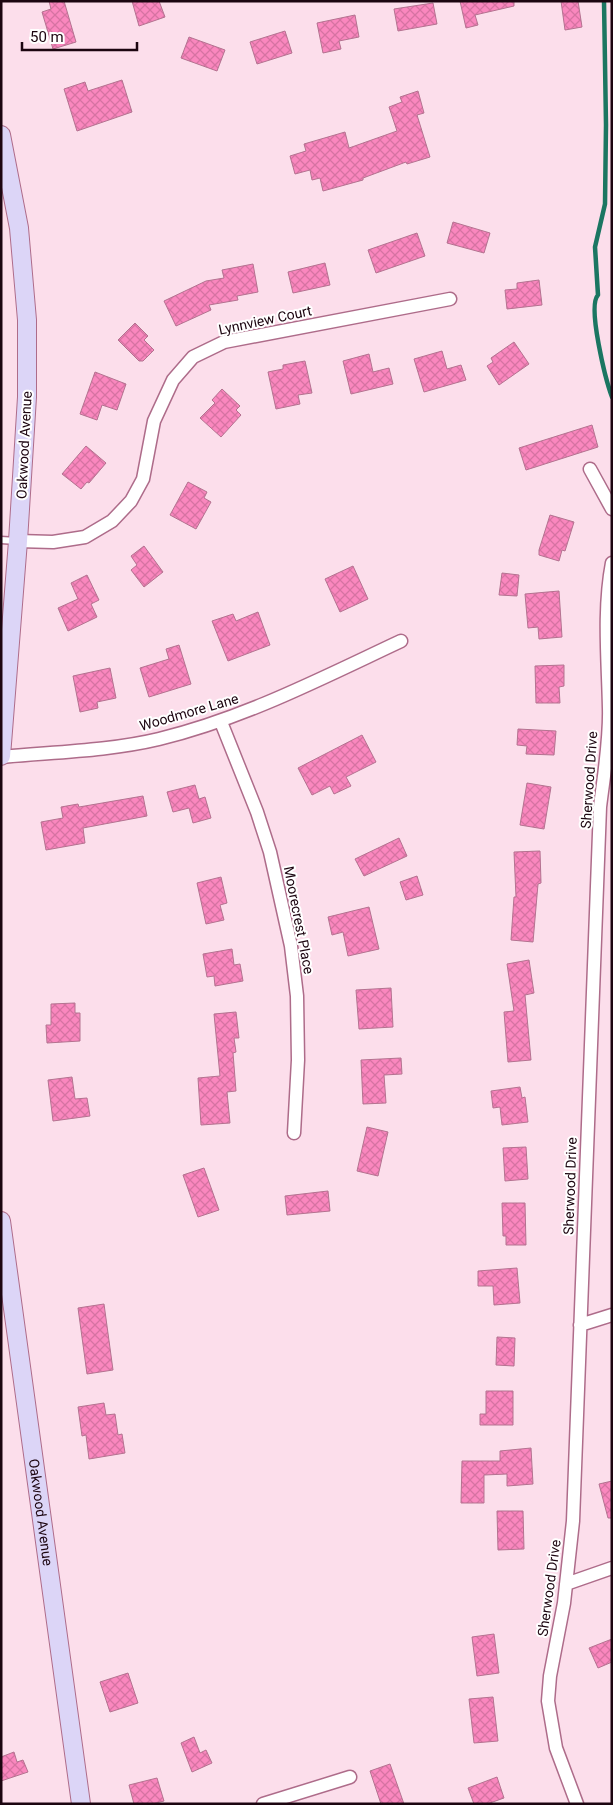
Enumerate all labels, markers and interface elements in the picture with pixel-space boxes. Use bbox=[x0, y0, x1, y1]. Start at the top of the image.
scale bar bbox=[22, 20, 138, 52]
text: 50 m bbox=[30, 28, 64, 46]
street label: Lynnview Court bbox=[217, 302, 313, 338]
street label: Oakwood Avenue bbox=[13, 391, 35, 499]
street label: Woodmore Lane bbox=[138, 690, 240, 734]
street label: Sherwood Drive bbox=[578, 731, 600, 829]
street label: Moorecrest Place bbox=[281, 865, 317, 975]
street label: Sherwood Drive bbox=[560, 1137, 580, 1235]
street label: Oakwood Avenue bbox=[26, 1458, 56, 1567]
street label: Sherwood Drive bbox=[534, 1539, 564, 1637]

